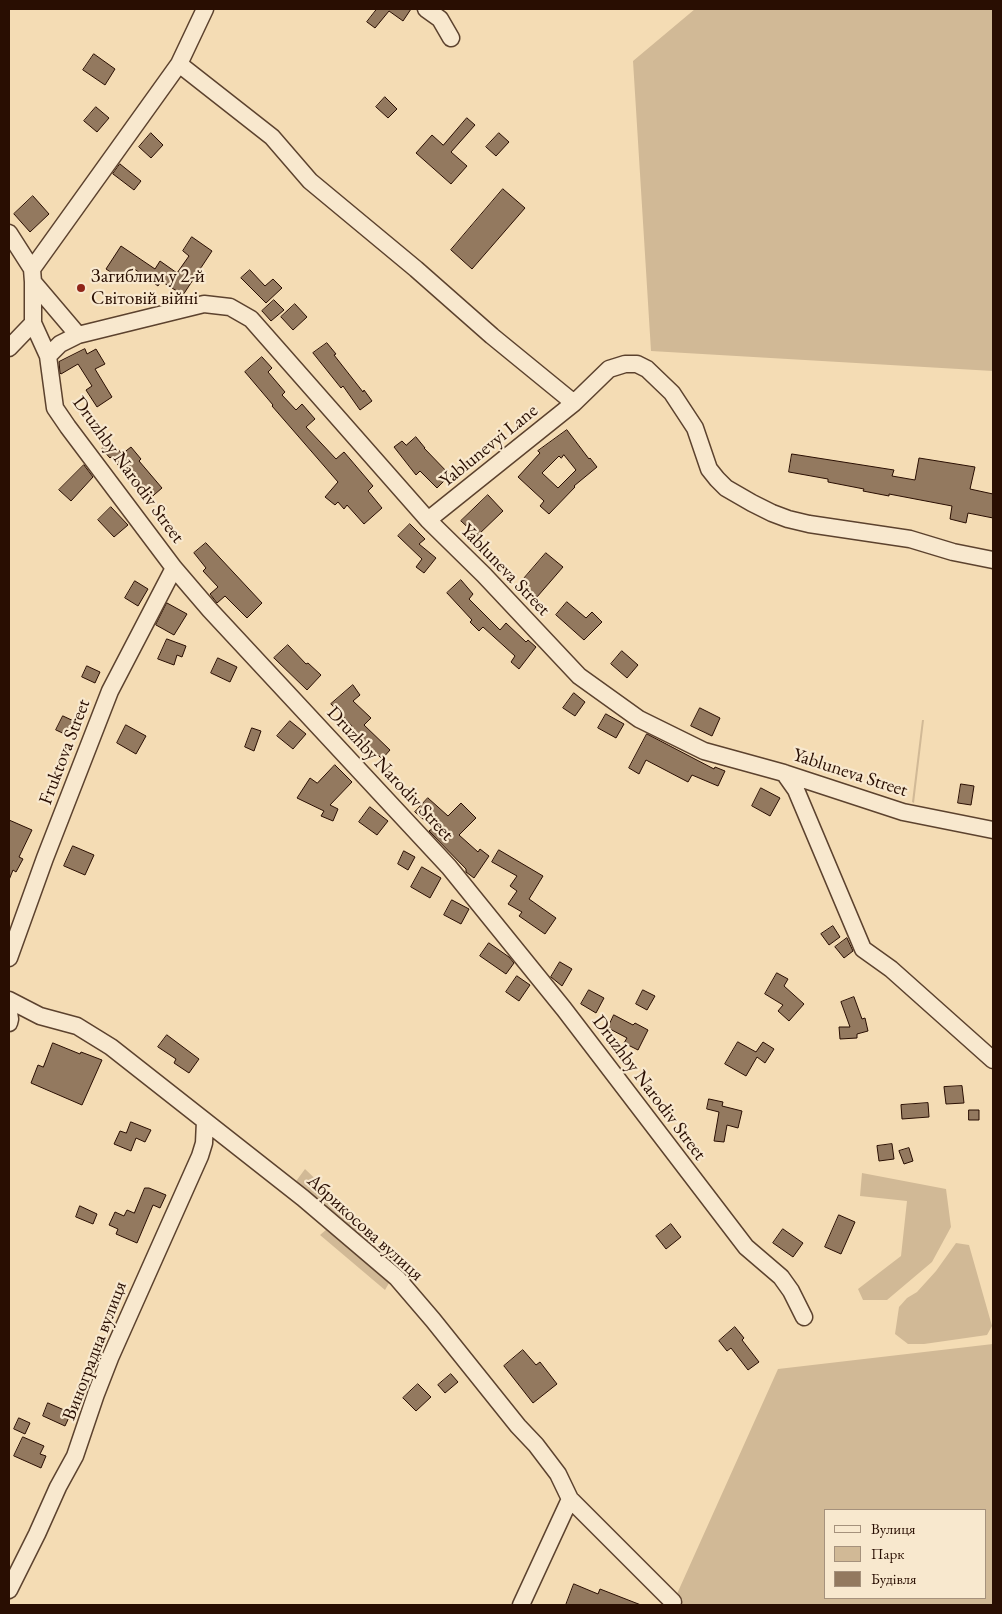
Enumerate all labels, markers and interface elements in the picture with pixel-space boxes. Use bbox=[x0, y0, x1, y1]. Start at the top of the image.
place label: Загиблим у 2-й Світовій війні bbox=[91, 266, 205, 310]
marker: Загиблим у 2-й Світовій війні bbox=[75, 282, 87, 294]
street label: Druzhby Narodiv Street bbox=[67, 392, 189, 548]
street label: Yablunevyi Lane bbox=[435, 400, 543, 492]
street label: Yabluneva Street bbox=[455, 519, 555, 621]
street label: Fruktova Street bbox=[34, 696, 96, 808]
street label: Druzhby Narodiv Street bbox=[322, 702, 458, 846]
street label: Yabluneva Street bbox=[790, 744, 910, 802]
street label: Druzhby Narodiv Street bbox=[587, 1011, 711, 1165]
street label: Абрикосова вулиця bbox=[302, 1170, 428, 1286]
street label: Виноградна вулиця bbox=[58, 1278, 132, 1424]
legend bbox=[824, 1509, 987, 1599]
text: Вулиця bbox=[871, 1519, 916, 1538]
text: Парк bbox=[871, 1544, 904, 1563]
text: Будівля bbox=[871, 1569, 917, 1588]

